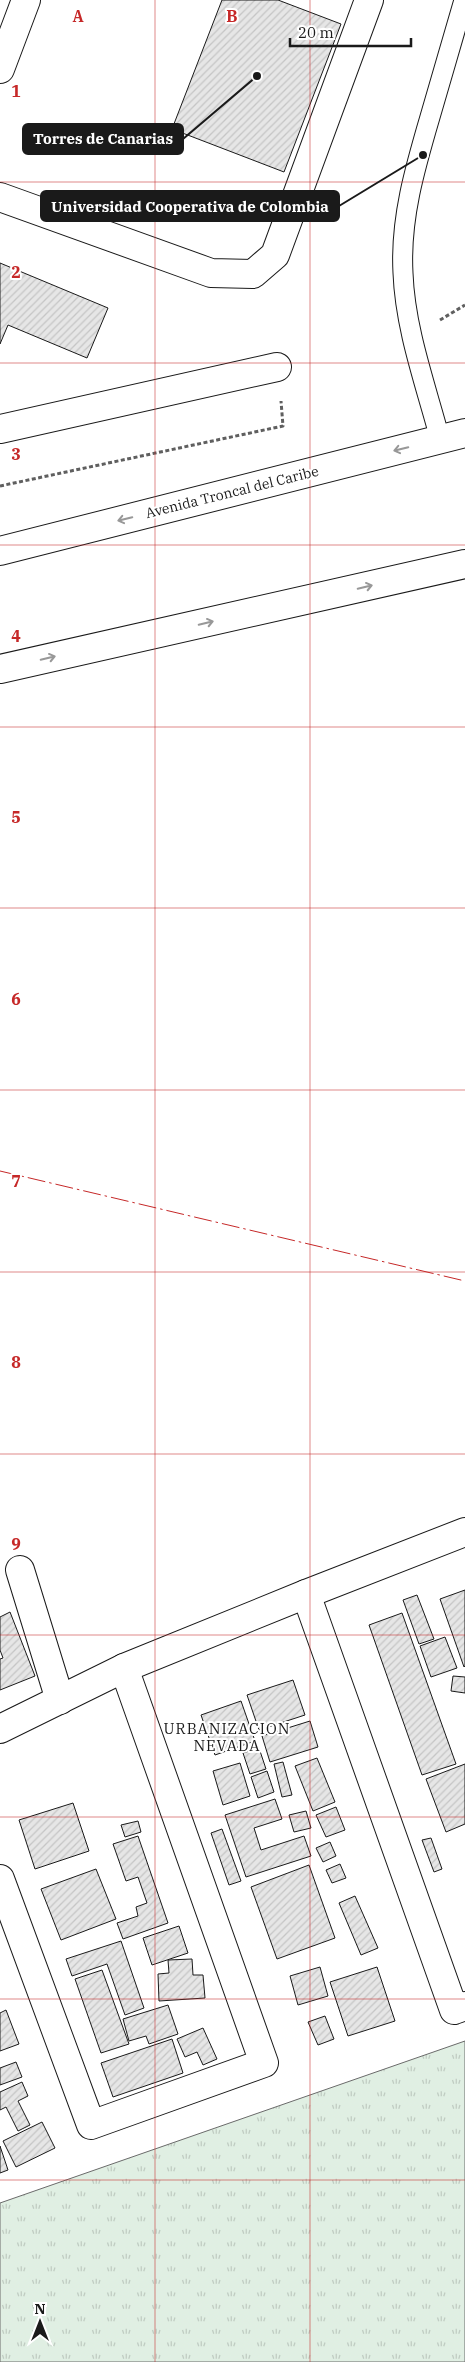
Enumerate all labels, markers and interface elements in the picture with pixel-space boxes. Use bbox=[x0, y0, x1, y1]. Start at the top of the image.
text: A bbox=[72, 6, 84, 26]
text: B bbox=[226, 6, 238, 26]
scale bar bbox=[290, 15, 411, 47]
text: 20 m bbox=[298, 23, 334, 42]
text: 1 bbox=[11, 81, 21, 101]
callout: Torres de Canarias bbox=[23, 124, 183, 154]
text: Torres de Canarias bbox=[33, 129, 173, 148]
callout: Universidad Cooperativa de Colombia bbox=[41, 191, 339, 221]
text: Universidad Cooperativa de Colombia bbox=[51, 197, 329, 216]
text: 2 bbox=[11, 262, 21, 282]
text: 3 bbox=[11, 444, 21, 464]
one-way arrow bbox=[393, 445, 409, 454]
street label: Avenida Troncal del Caribe bbox=[144, 462, 320, 522]
one-way arrow bbox=[117, 515, 133, 524]
one-way arrow bbox=[356, 582, 372, 591]
one-way arrow bbox=[198, 618, 214, 627]
text: 4 bbox=[11, 626, 21, 646]
one-way arrow bbox=[39, 653, 55, 662]
text: 5 bbox=[11, 807, 21, 827]
text: 6 bbox=[11, 989, 21, 1009]
text: 7 bbox=[11, 1171, 21, 1191]
text: 8 bbox=[11, 1352, 21, 1372]
text: 9 bbox=[11, 1534, 21, 1554]
district label: URBANIZACION NEVADA bbox=[164, 1719, 290, 1755]
north arrow bbox=[15, 2297, 65, 2347]
text: N bbox=[34, 2300, 46, 2318]

